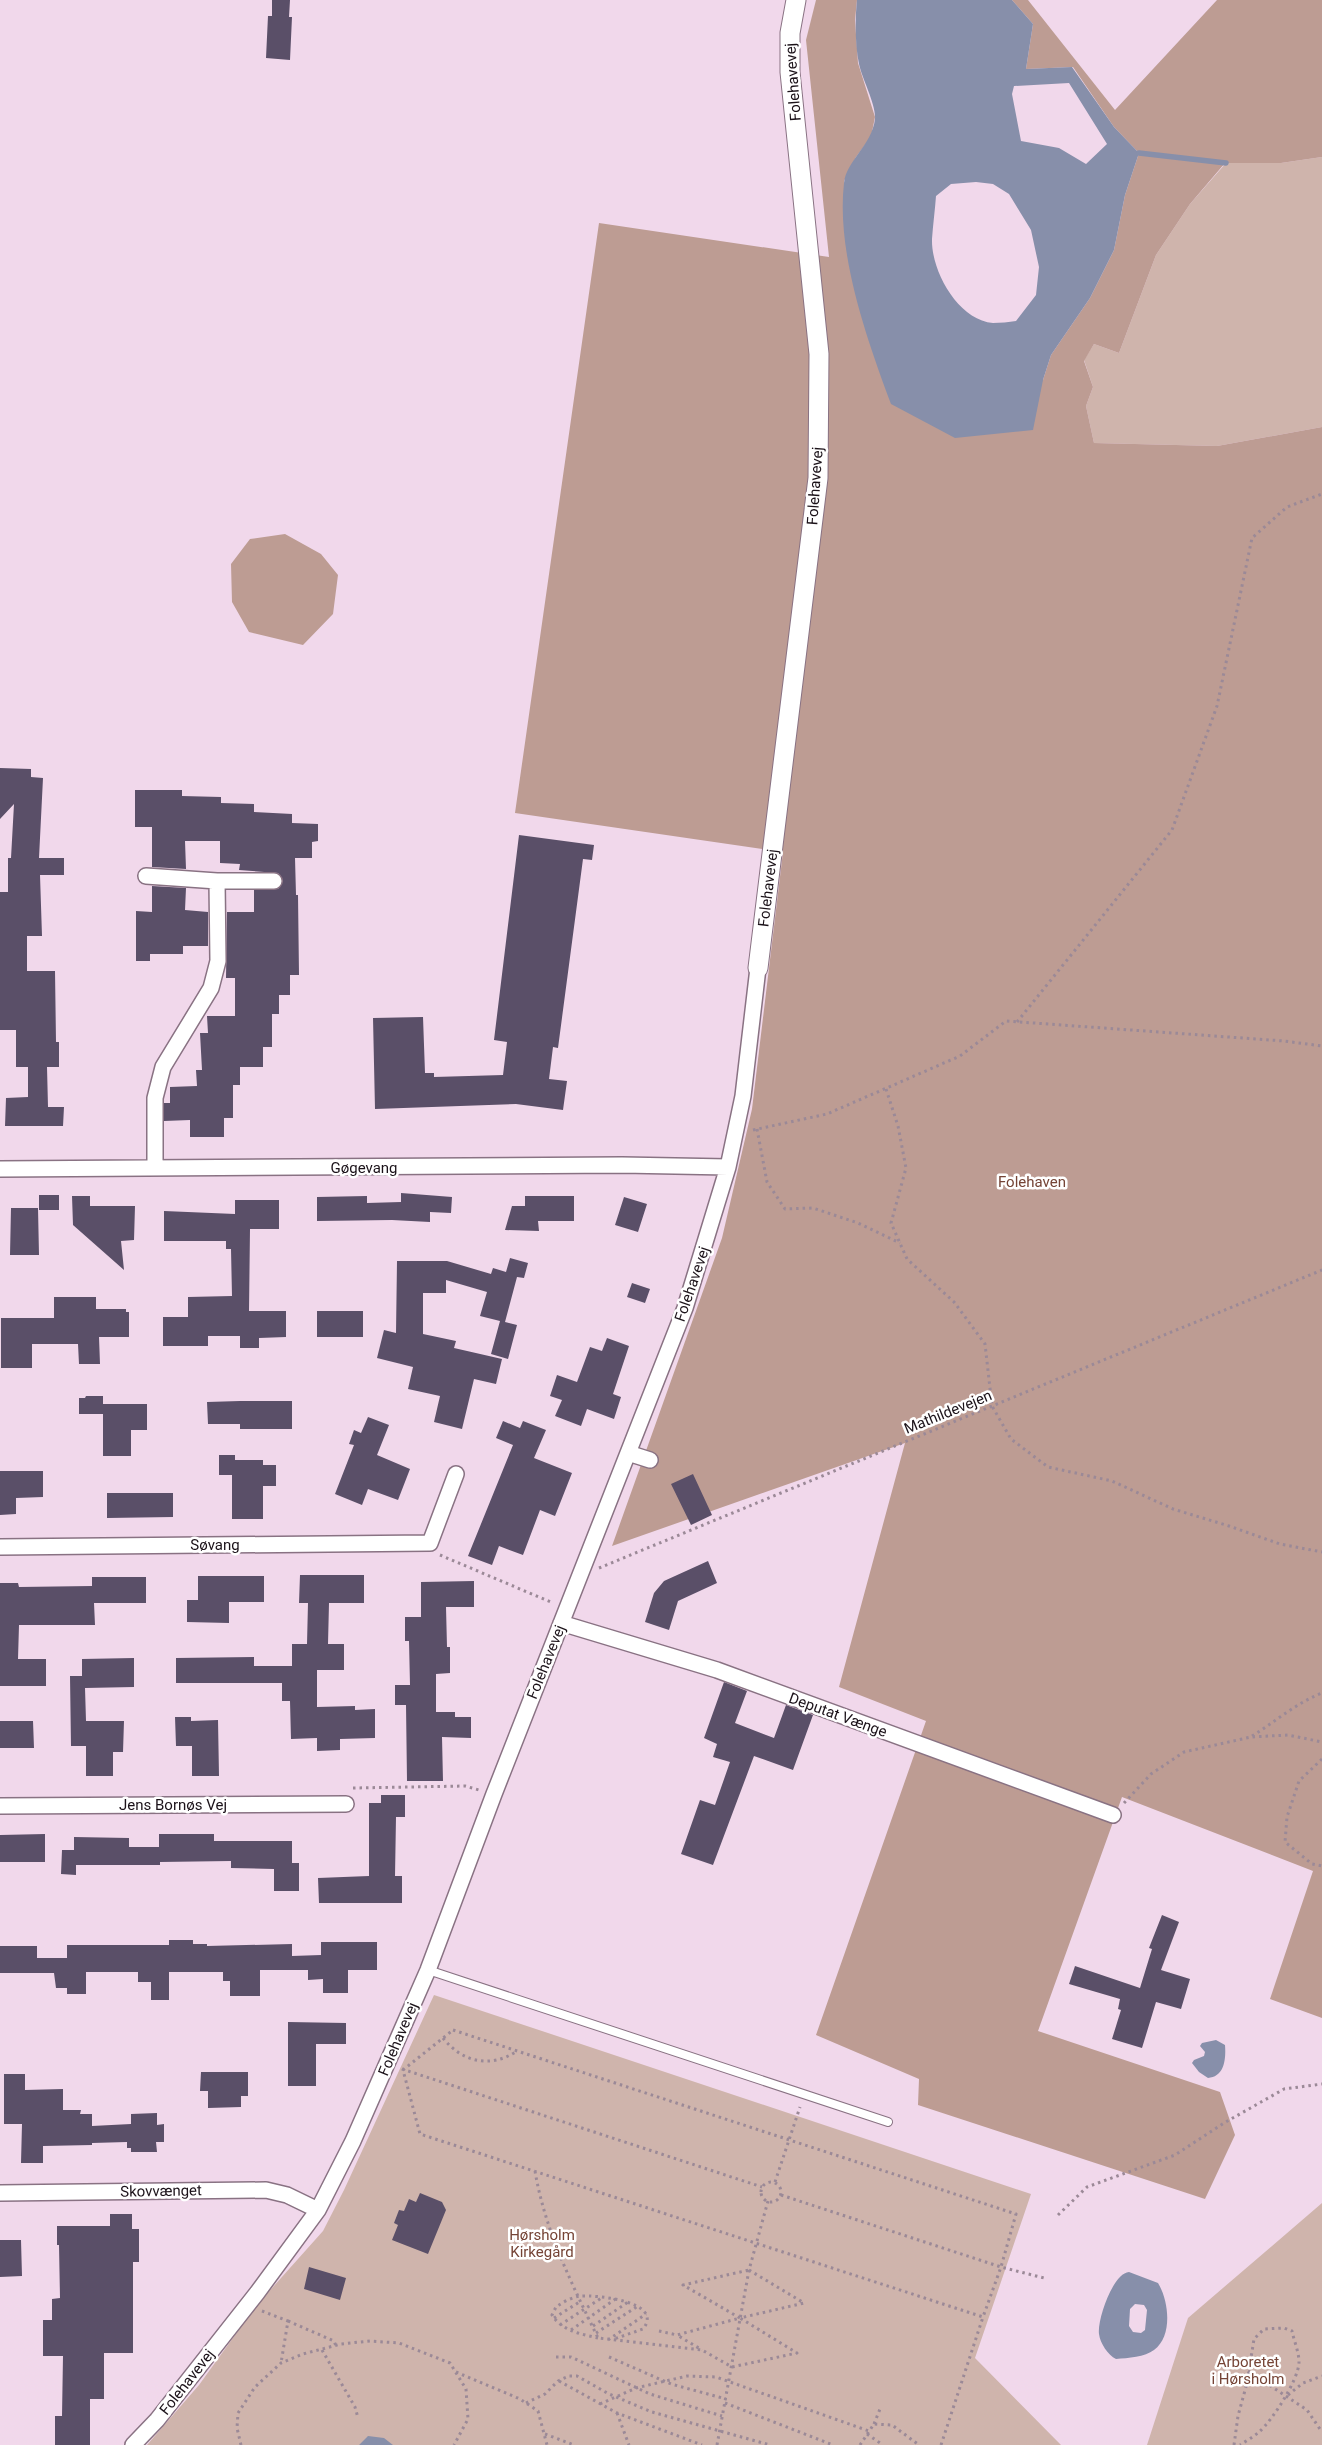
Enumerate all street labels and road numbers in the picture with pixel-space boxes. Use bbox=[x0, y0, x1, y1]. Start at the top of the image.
street label: Folehavevej bbox=[781, 42, 805, 122]
street label: Folehavevej bbox=[803, 446, 827, 526]
street label: Folehavevej bbox=[754, 848, 782, 928]
street label: Gøgevang bbox=[330, 1159, 398, 1177]
street label: Folehavevej bbox=[671, 1244, 713, 1324]
street label: Mathildevejen bbox=[902, 1386, 994, 1438]
street label: Søvang bbox=[190, 1536, 240, 1554]
street label: Folehavevej bbox=[523, 1622, 569, 1702]
street label: Deputat Vænge bbox=[786, 1689, 890, 1741]
street label: Jens Bornøs Vej bbox=[119, 1796, 227, 1814]
street label: Folehavevej bbox=[374, 1999, 422, 2079]
street label: Skovvænget bbox=[120, 2181, 202, 2201]
street label: Folehavevej bbox=[156, 2346, 218, 2418]

